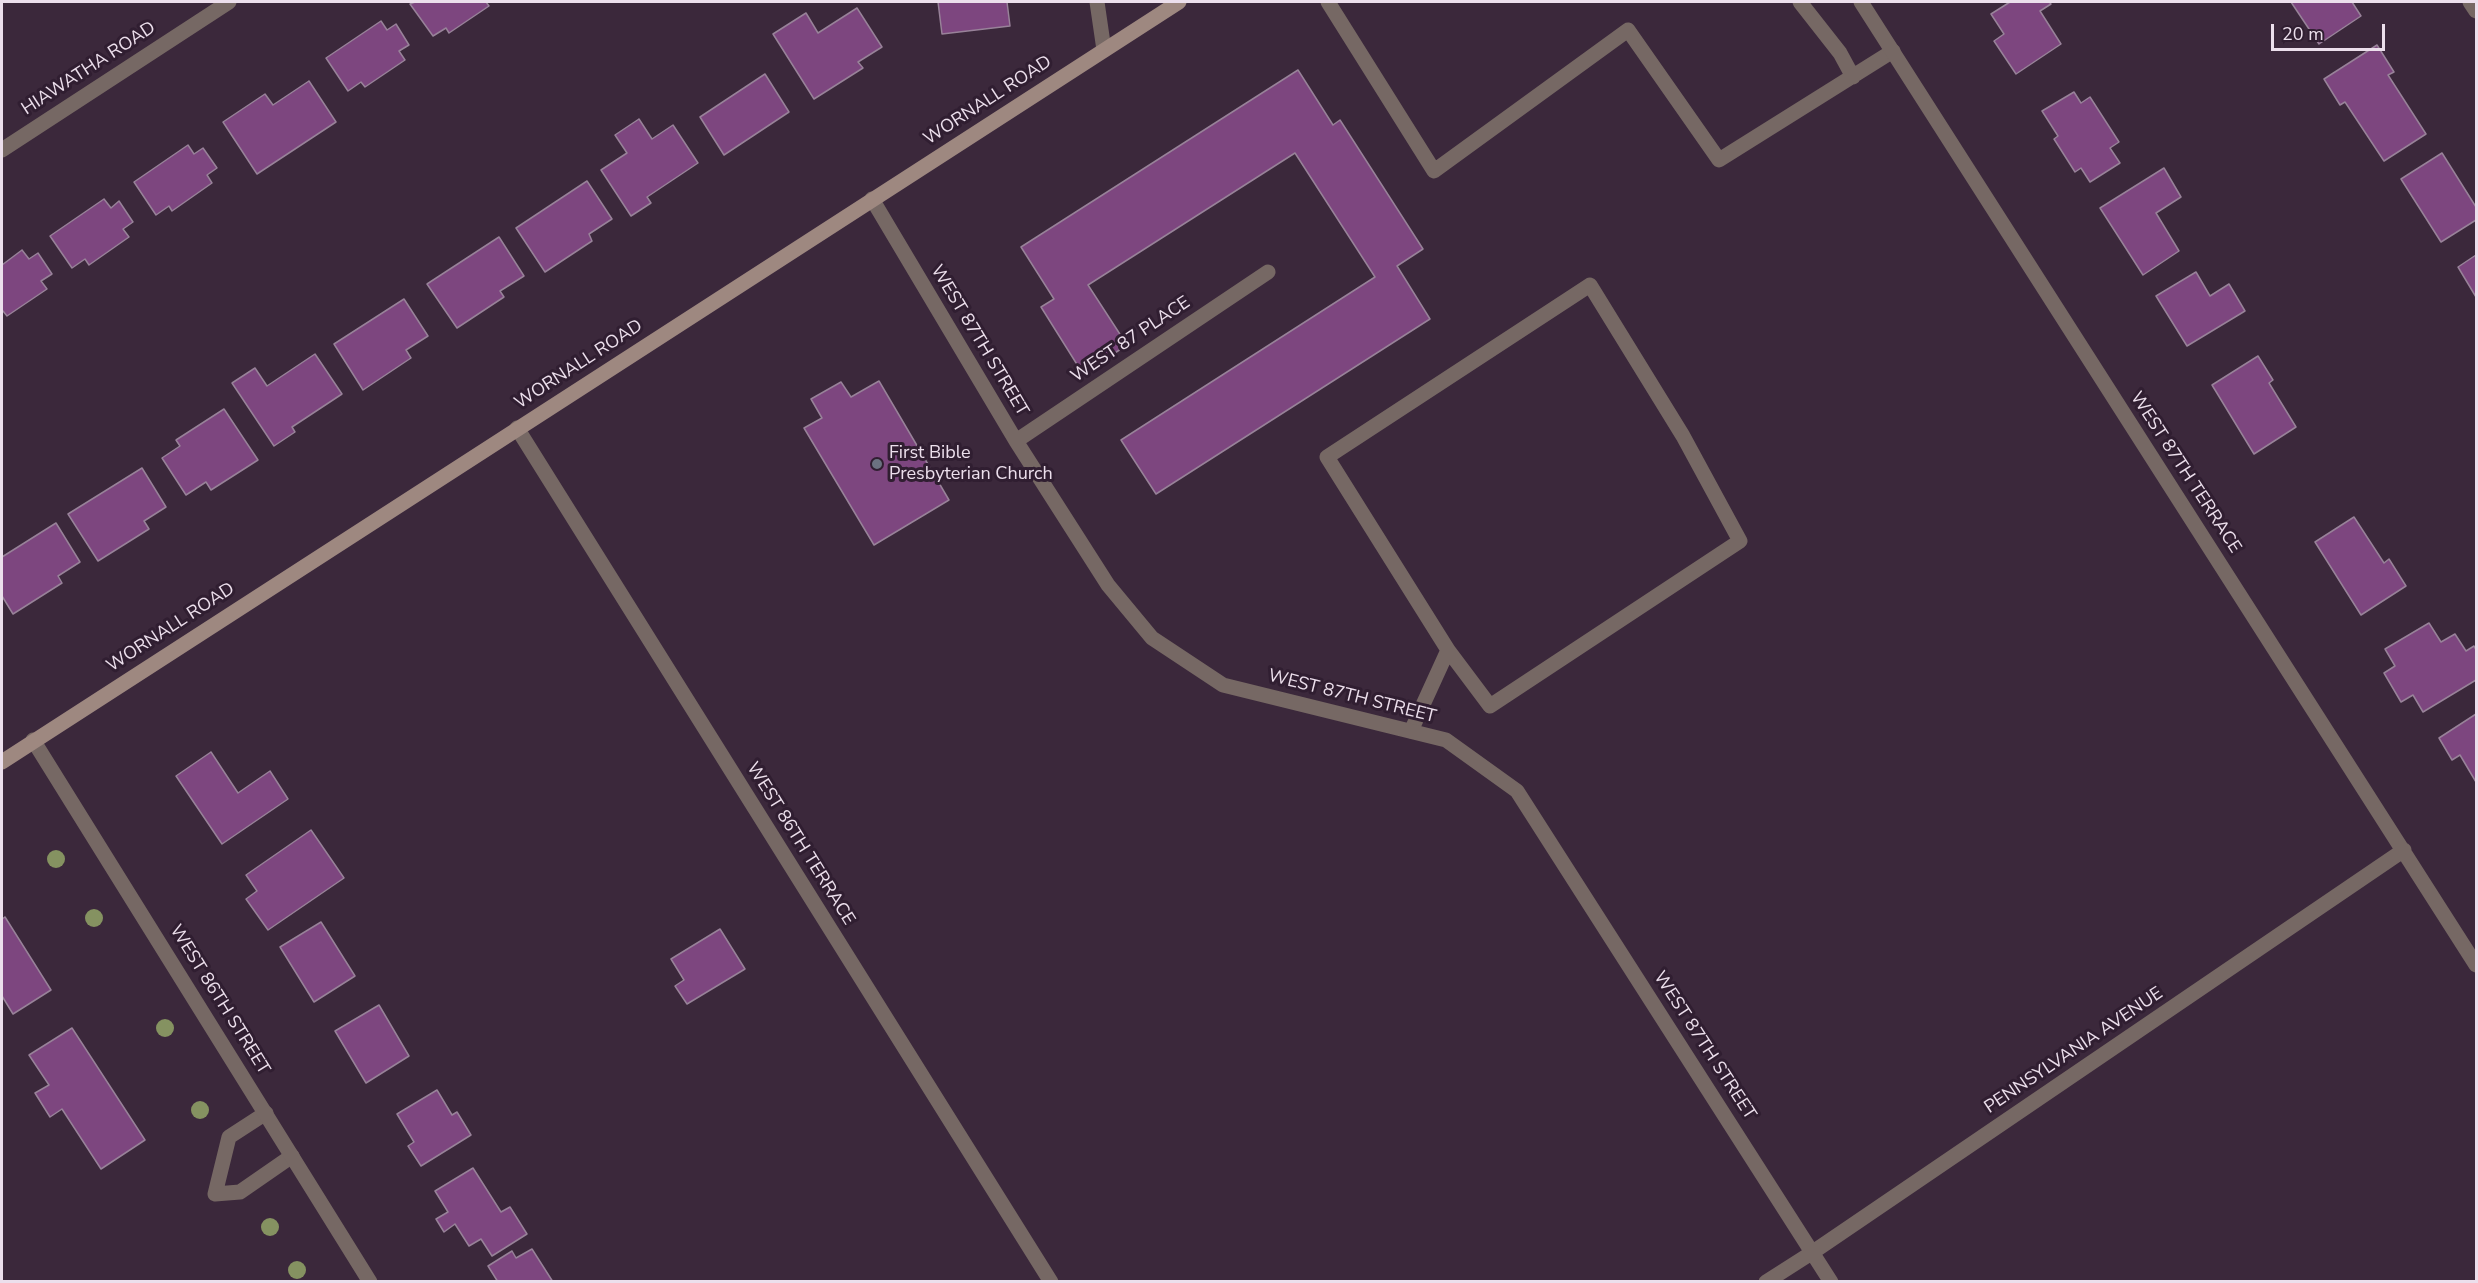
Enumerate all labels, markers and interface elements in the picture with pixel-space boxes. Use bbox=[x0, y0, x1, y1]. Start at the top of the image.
scale bar bbox=[2274, 12, 2388, 50]
street label: HIAWATHA ROAD bbox=[18, 18, 160, 120]
text: 20 m bbox=[2282, 22, 2324, 46]
street label: WORNALL ROAD bbox=[920, 52, 1056, 150]
street label: WEST 87TH STREET bbox=[925, 262, 1033, 420]
street label: WEST 87 PLACE bbox=[1067, 292, 1195, 388]
street label: WORNALL ROAD bbox=[511, 316, 647, 414]
street label: WEST 87TH TERRACE bbox=[2125, 388, 2245, 558]
place label: First Bible Presbyterian Church bbox=[889, 443, 1053, 486]
marker: First Bible Presbyterian Church bbox=[870, 457, 884, 471]
street label: WORNALL ROAD bbox=[103, 579, 239, 677]
street label: WEST 87TH STREET bbox=[1266, 666, 1438, 728]
street label: WEST 86TH TERRACE bbox=[741, 759, 859, 929]
street label: WEST 86TH STREET bbox=[164, 921, 274, 1079]
street label: WEST 87TH STREET bbox=[1648, 968, 1760, 1124]
street label: PENNSYLVANIA AVENUE bbox=[1981, 983, 2167, 1119]

